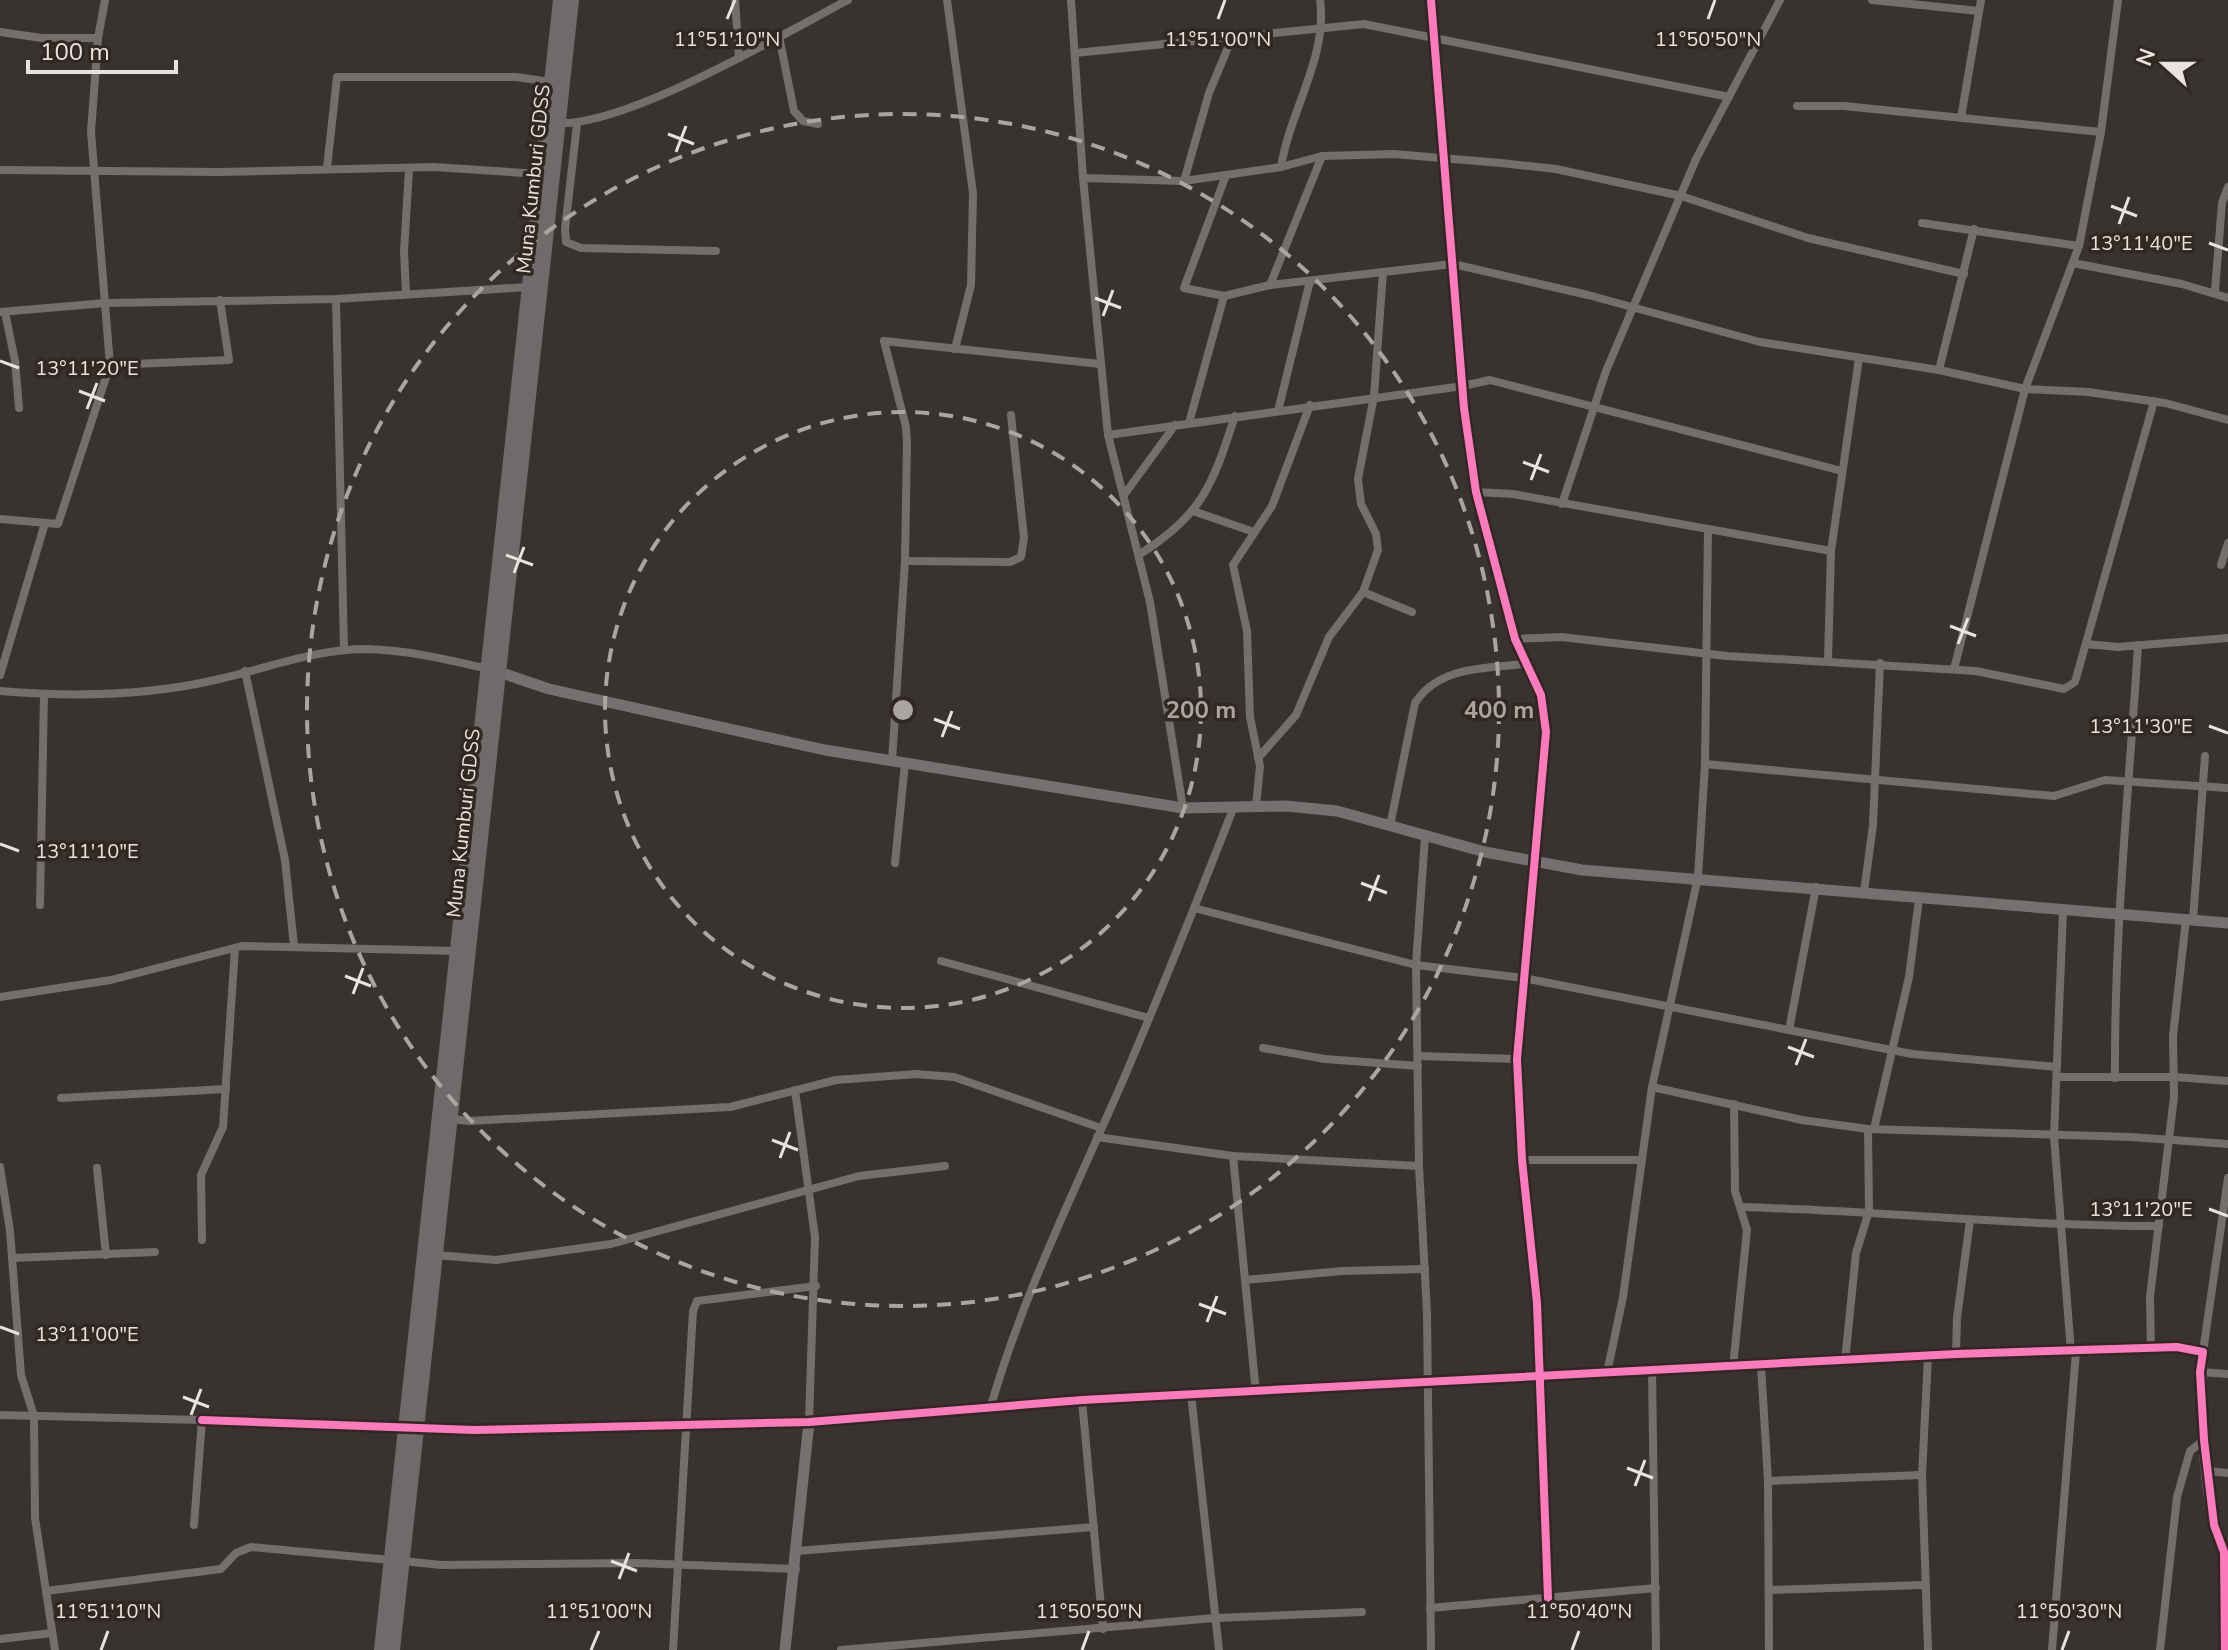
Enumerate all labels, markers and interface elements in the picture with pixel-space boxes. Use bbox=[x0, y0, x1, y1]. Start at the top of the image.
scale bar bbox=[28, 24, 176, 74]
north arrow bbox=[2124, 24, 2204, 104]
text: 11°51'10"N bbox=[674, 26, 780, 53]
text: 11°51'00"N bbox=[1165, 26, 1271, 53]
text: 11°50'50"N bbox=[1655, 26, 1761, 53]
text: 100 m bbox=[40, 36, 110, 68]
text: N bbox=[2129, 44, 2163, 70]
street label: Muna Kumburi GDSS bbox=[510, 83, 557, 275]
text: 13°11'40"E bbox=[2089, 230, 2193, 257]
text: 13°11'20"E bbox=[35, 355, 139, 382]
text: 200 m bbox=[1166, 694, 1236, 726]
text: 400 m bbox=[1464, 694, 1534, 726]
centre of rings bbox=[889, 696, 917, 724]
text: 13°11'30"E bbox=[2089, 713, 2193, 740]
street label: Muna Kumburi GDSS bbox=[440, 727, 487, 919]
text: 13°11'10"E bbox=[35, 838, 139, 865]
text: 13°11'20"E bbox=[2089, 1196, 2193, 1223]
text: 13°11'00"E bbox=[35, 1321, 139, 1348]
text: 11°51'10"N bbox=[55, 1598, 161, 1625]
text: 11°51'00"N bbox=[546, 1598, 652, 1625]
text: 11°50'50"N bbox=[1036, 1598, 1142, 1625]
text: 11°50'40"N bbox=[1526, 1598, 1632, 1625]
text: 11°50'30"N bbox=[2016, 1598, 2122, 1625]

